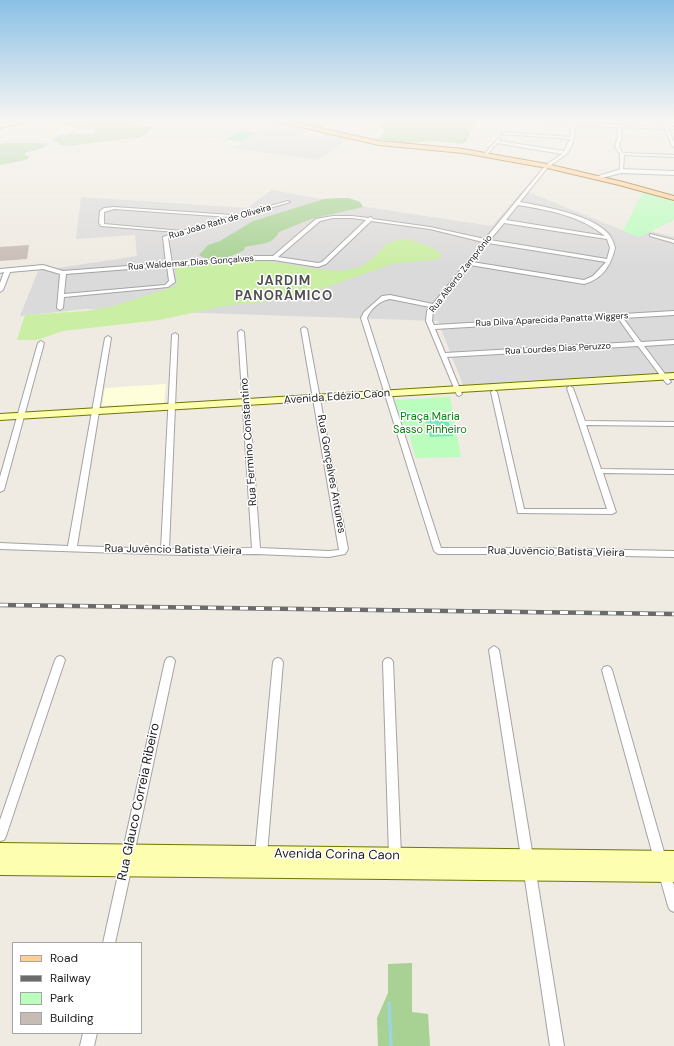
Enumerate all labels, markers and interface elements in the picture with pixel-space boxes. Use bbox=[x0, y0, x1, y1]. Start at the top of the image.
street label: Rua João Rath de Oliveira bbox=[168, 202, 272, 242]
street label: Rua Alberto Zamprônio bbox=[427, 233, 495, 315]
street label: Rua Waldemar Dias Gonçalves bbox=[128, 253, 254, 273]
district label: JARDIM PANORÂMICO bbox=[235, 274, 333, 305]
street label: Rua Dilva Aparecida Panatta Wiggers bbox=[475, 311, 629, 329]
street label: Rua Lourdes Dias Peruzzo bbox=[505, 341, 611, 357]
street label: Rua Fermino Constantino bbox=[238, 378, 260, 506]
street label: Avenida Edézio Caon bbox=[283, 387, 391, 407]
park label: Praça Maria Sasso Pinheiro bbox=[393, 410, 467, 436]
street label: Rua Gonçalves Antunes bbox=[314, 414, 348, 534]
street label: Rua Juvêncio Batista Vieira bbox=[104, 542, 242, 558]
street label: Rua Juvêncio Batista Vieira bbox=[487, 544, 625, 560]
street label: Rua Glauco Correia Ribeiro bbox=[115, 722, 163, 882]
street label: Avenida Corina Caon bbox=[274, 846, 400, 864]
legend bbox=[12, 942, 142, 1034]
text: Road bbox=[50, 950, 78, 966]
text: Railway bbox=[50, 970, 91, 986]
text: Park bbox=[50, 990, 74, 1006]
text: Building bbox=[50, 1010, 94, 1026]

